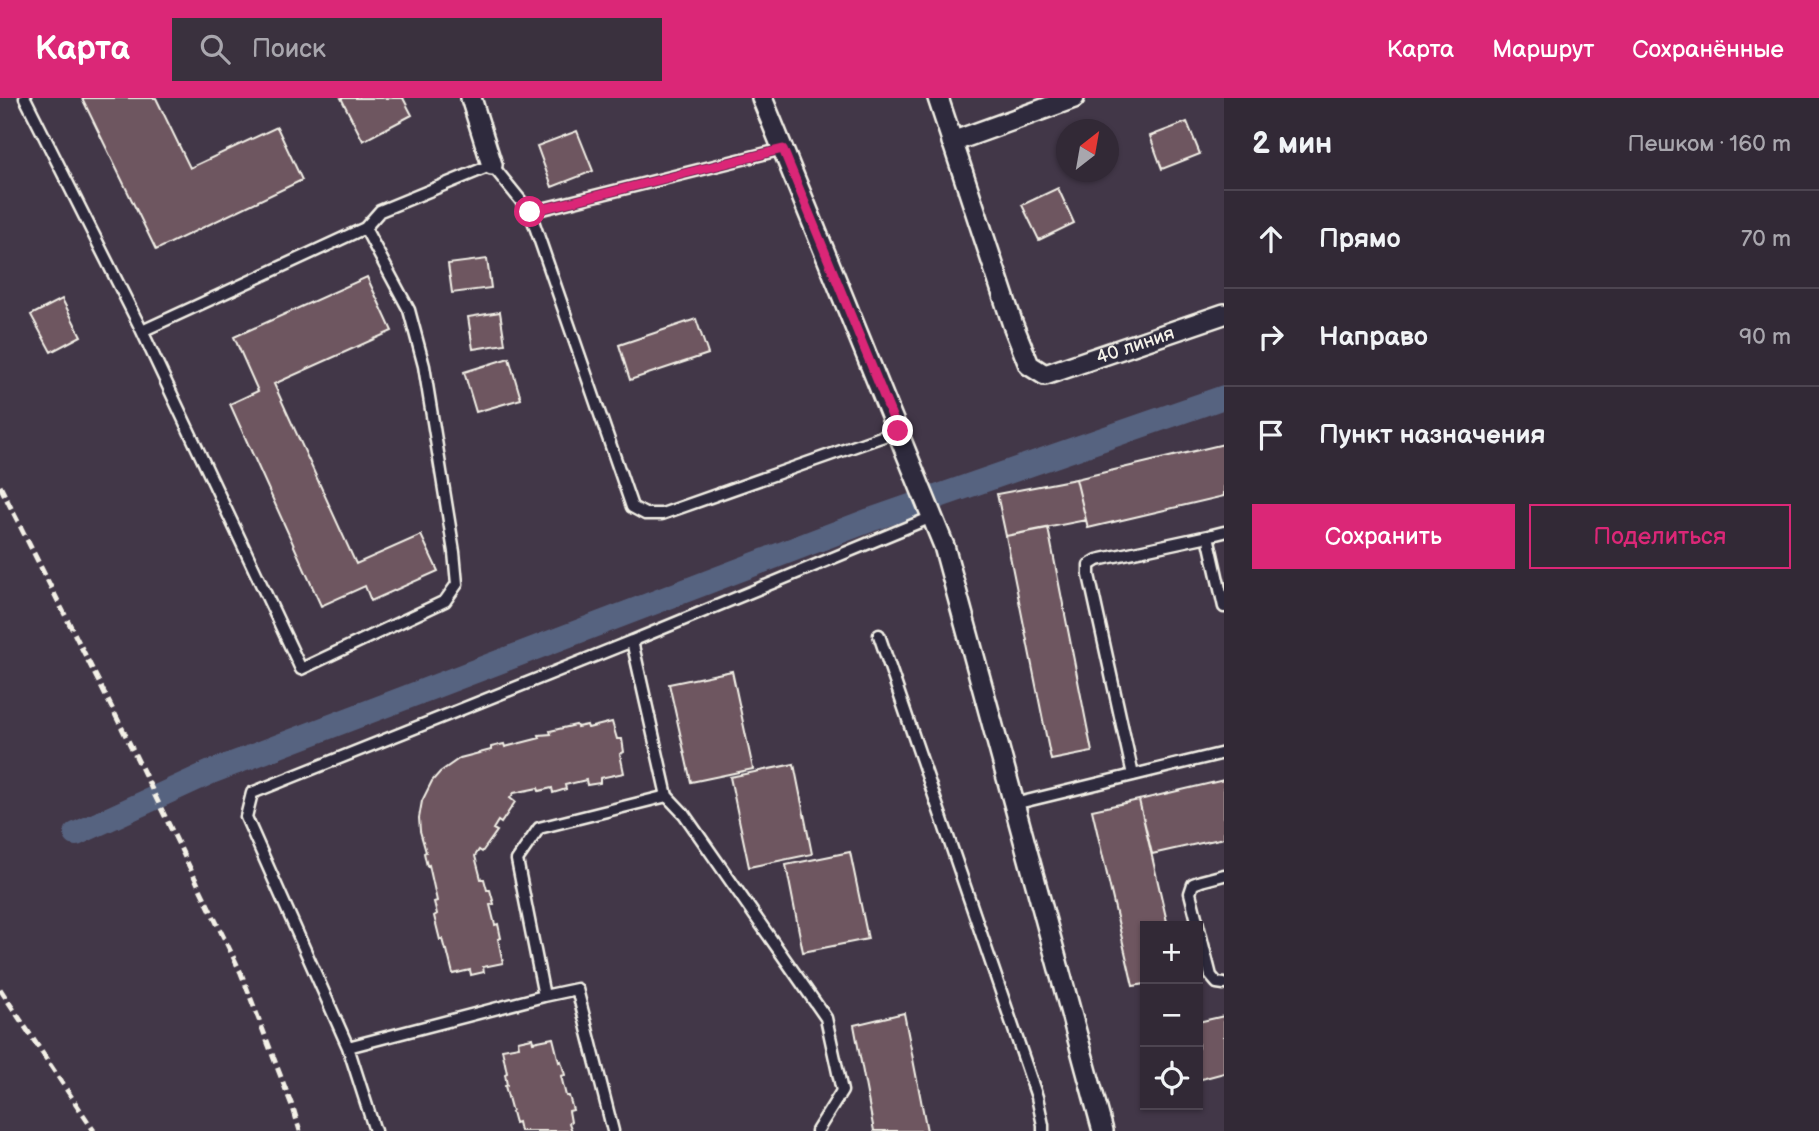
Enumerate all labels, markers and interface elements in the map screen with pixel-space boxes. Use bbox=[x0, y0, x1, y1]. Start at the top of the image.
search box bbox=[172, 18, 662, 81]
text: Карта bbox=[35, 29, 130, 69]
icon: search bbox=[196, 30, 234, 68]
text: Поиск bbox=[252, 34, 326, 65]
text: Карта bbox=[1387, 35, 1454, 64]
text: Маршрут bbox=[1492, 35, 1594, 64]
text: Сохранённые bbox=[1632, 35, 1784, 64]
north arrow bbox=[1056, 119, 1119, 182]
text: 2 мин bbox=[1252, 126, 1332, 162]
text: Пешком · 160 m bbox=[1628, 130, 1791, 158]
route start bbox=[514, 196, 545, 227]
icon: ahead bbox=[1252, 220, 1290, 258]
text: Прямо bbox=[1319, 224, 1401, 255]
text: 70 m bbox=[1741, 225, 1791, 253]
icon: right bbox=[1252, 318, 1290, 356]
street label: 40 линия bbox=[1093, 322, 1178, 370]
text: Направо bbox=[1319, 322, 1428, 353]
text: 90 m bbox=[1739, 323, 1791, 351]
route end bbox=[882, 415, 913, 446]
icon: arrive bbox=[1252, 416, 1290, 454]
text: Пункт назначения bbox=[1319, 420, 1545, 451]
button: Сохранить bbox=[1252, 504, 1515, 569]
button: Поделиться bbox=[1529, 504, 1791, 569]
map controls bbox=[1140, 921, 1203, 1110]
button: + bbox=[1140, 921, 1203, 984]
button: − bbox=[1140, 984, 1203, 1047]
button: locate bbox=[1140, 1047, 1203, 1110]

